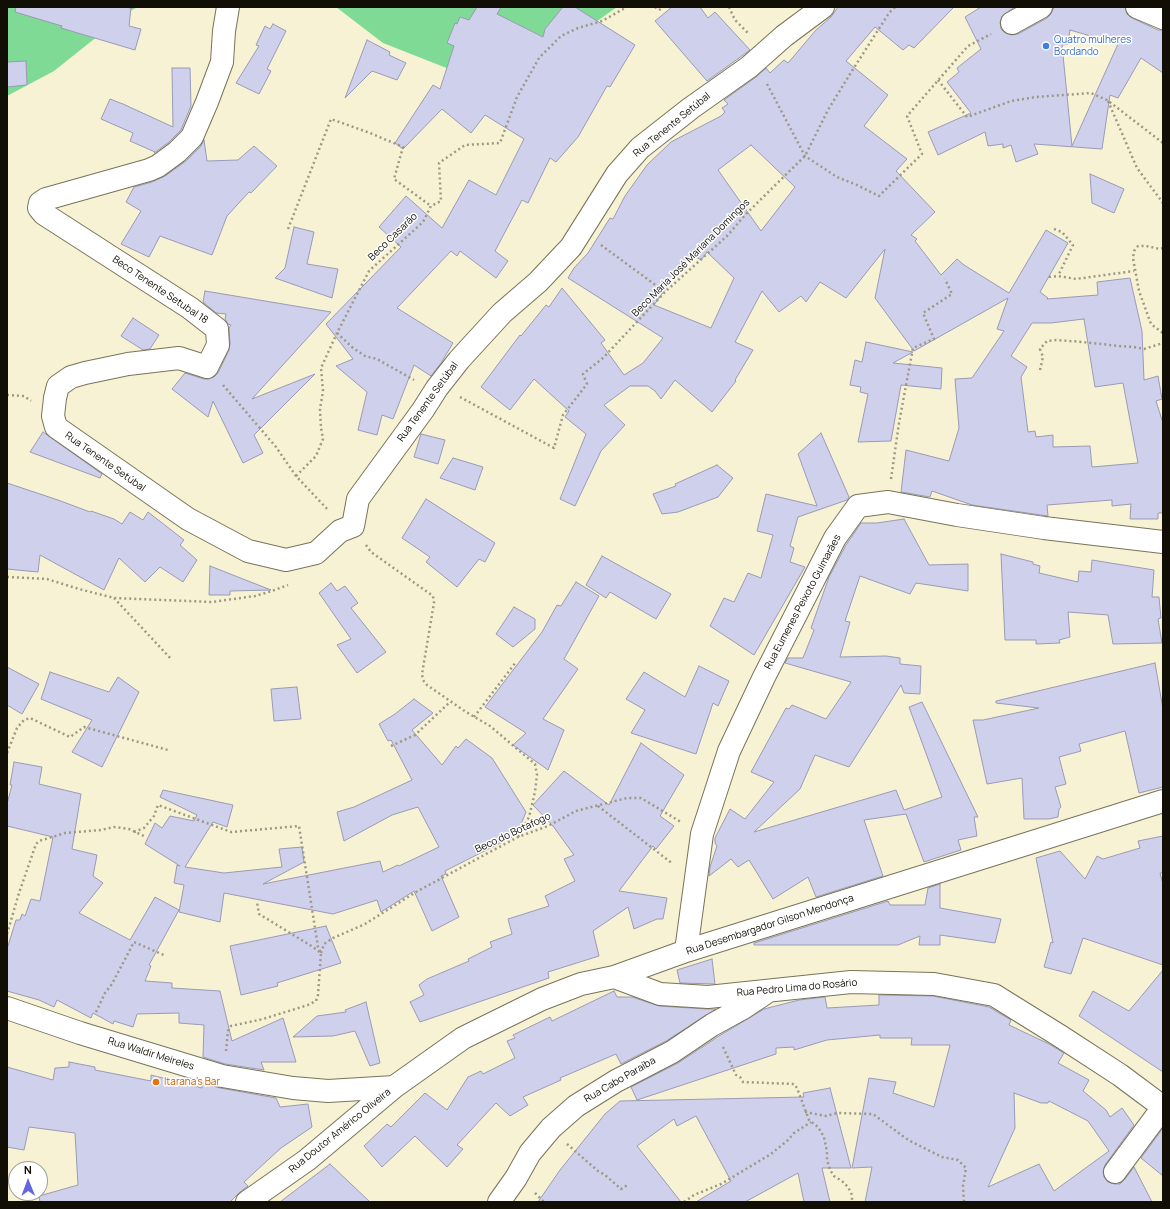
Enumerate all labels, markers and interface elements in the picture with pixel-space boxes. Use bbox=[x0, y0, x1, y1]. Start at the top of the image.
place label: Quatro mulheres Bordando bbox=[1054, 34, 1131, 58]
marker: Quatro mulheres Bordando bbox=[1041, 41, 1051, 51]
street label: Rua Tenente Setúbal bbox=[631, 90, 713, 160]
street label: Beco Maria José Mariana Domingos bbox=[630, 197, 752, 319]
street label: Beco Casarão bbox=[366, 211, 420, 263]
street label: Beco Tenente Setubal 18 bbox=[110, 253, 210, 327]
street label: Rua Tenente Setúbal bbox=[395, 360, 461, 444]
street label: Rua Tenente Setúbal bbox=[62, 430, 148, 494]
street label: Rua Eumenes Peixoto Guimarães bbox=[762, 533, 844, 671]
street label: Beco do Botafogo bbox=[473, 810, 553, 856]
street label: Rua Desembargador Gilson Mendonça bbox=[685, 892, 855, 958]
street label: Rua Pedro Lima do Rosário bbox=[736, 977, 858, 999]
street label: Rua Waldir Meireles bbox=[106, 1035, 196, 1073]
street label: Rua Cabo Paraíba bbox=[582, 1055, 658, 1105]
place label: Itarana's Bar bbox=[164, 1076, 220, 1088]
marker: Itarana's Bar bbox=[151, 1077, 161, 1087]
street label: Rua Doutor Américo Oliveira bbox=[287, 1086, 393, 1176]
north arrow bbox=[8, 1161, 48, 1201]
text: N bbox=[24, 1162, 32, 1177]

